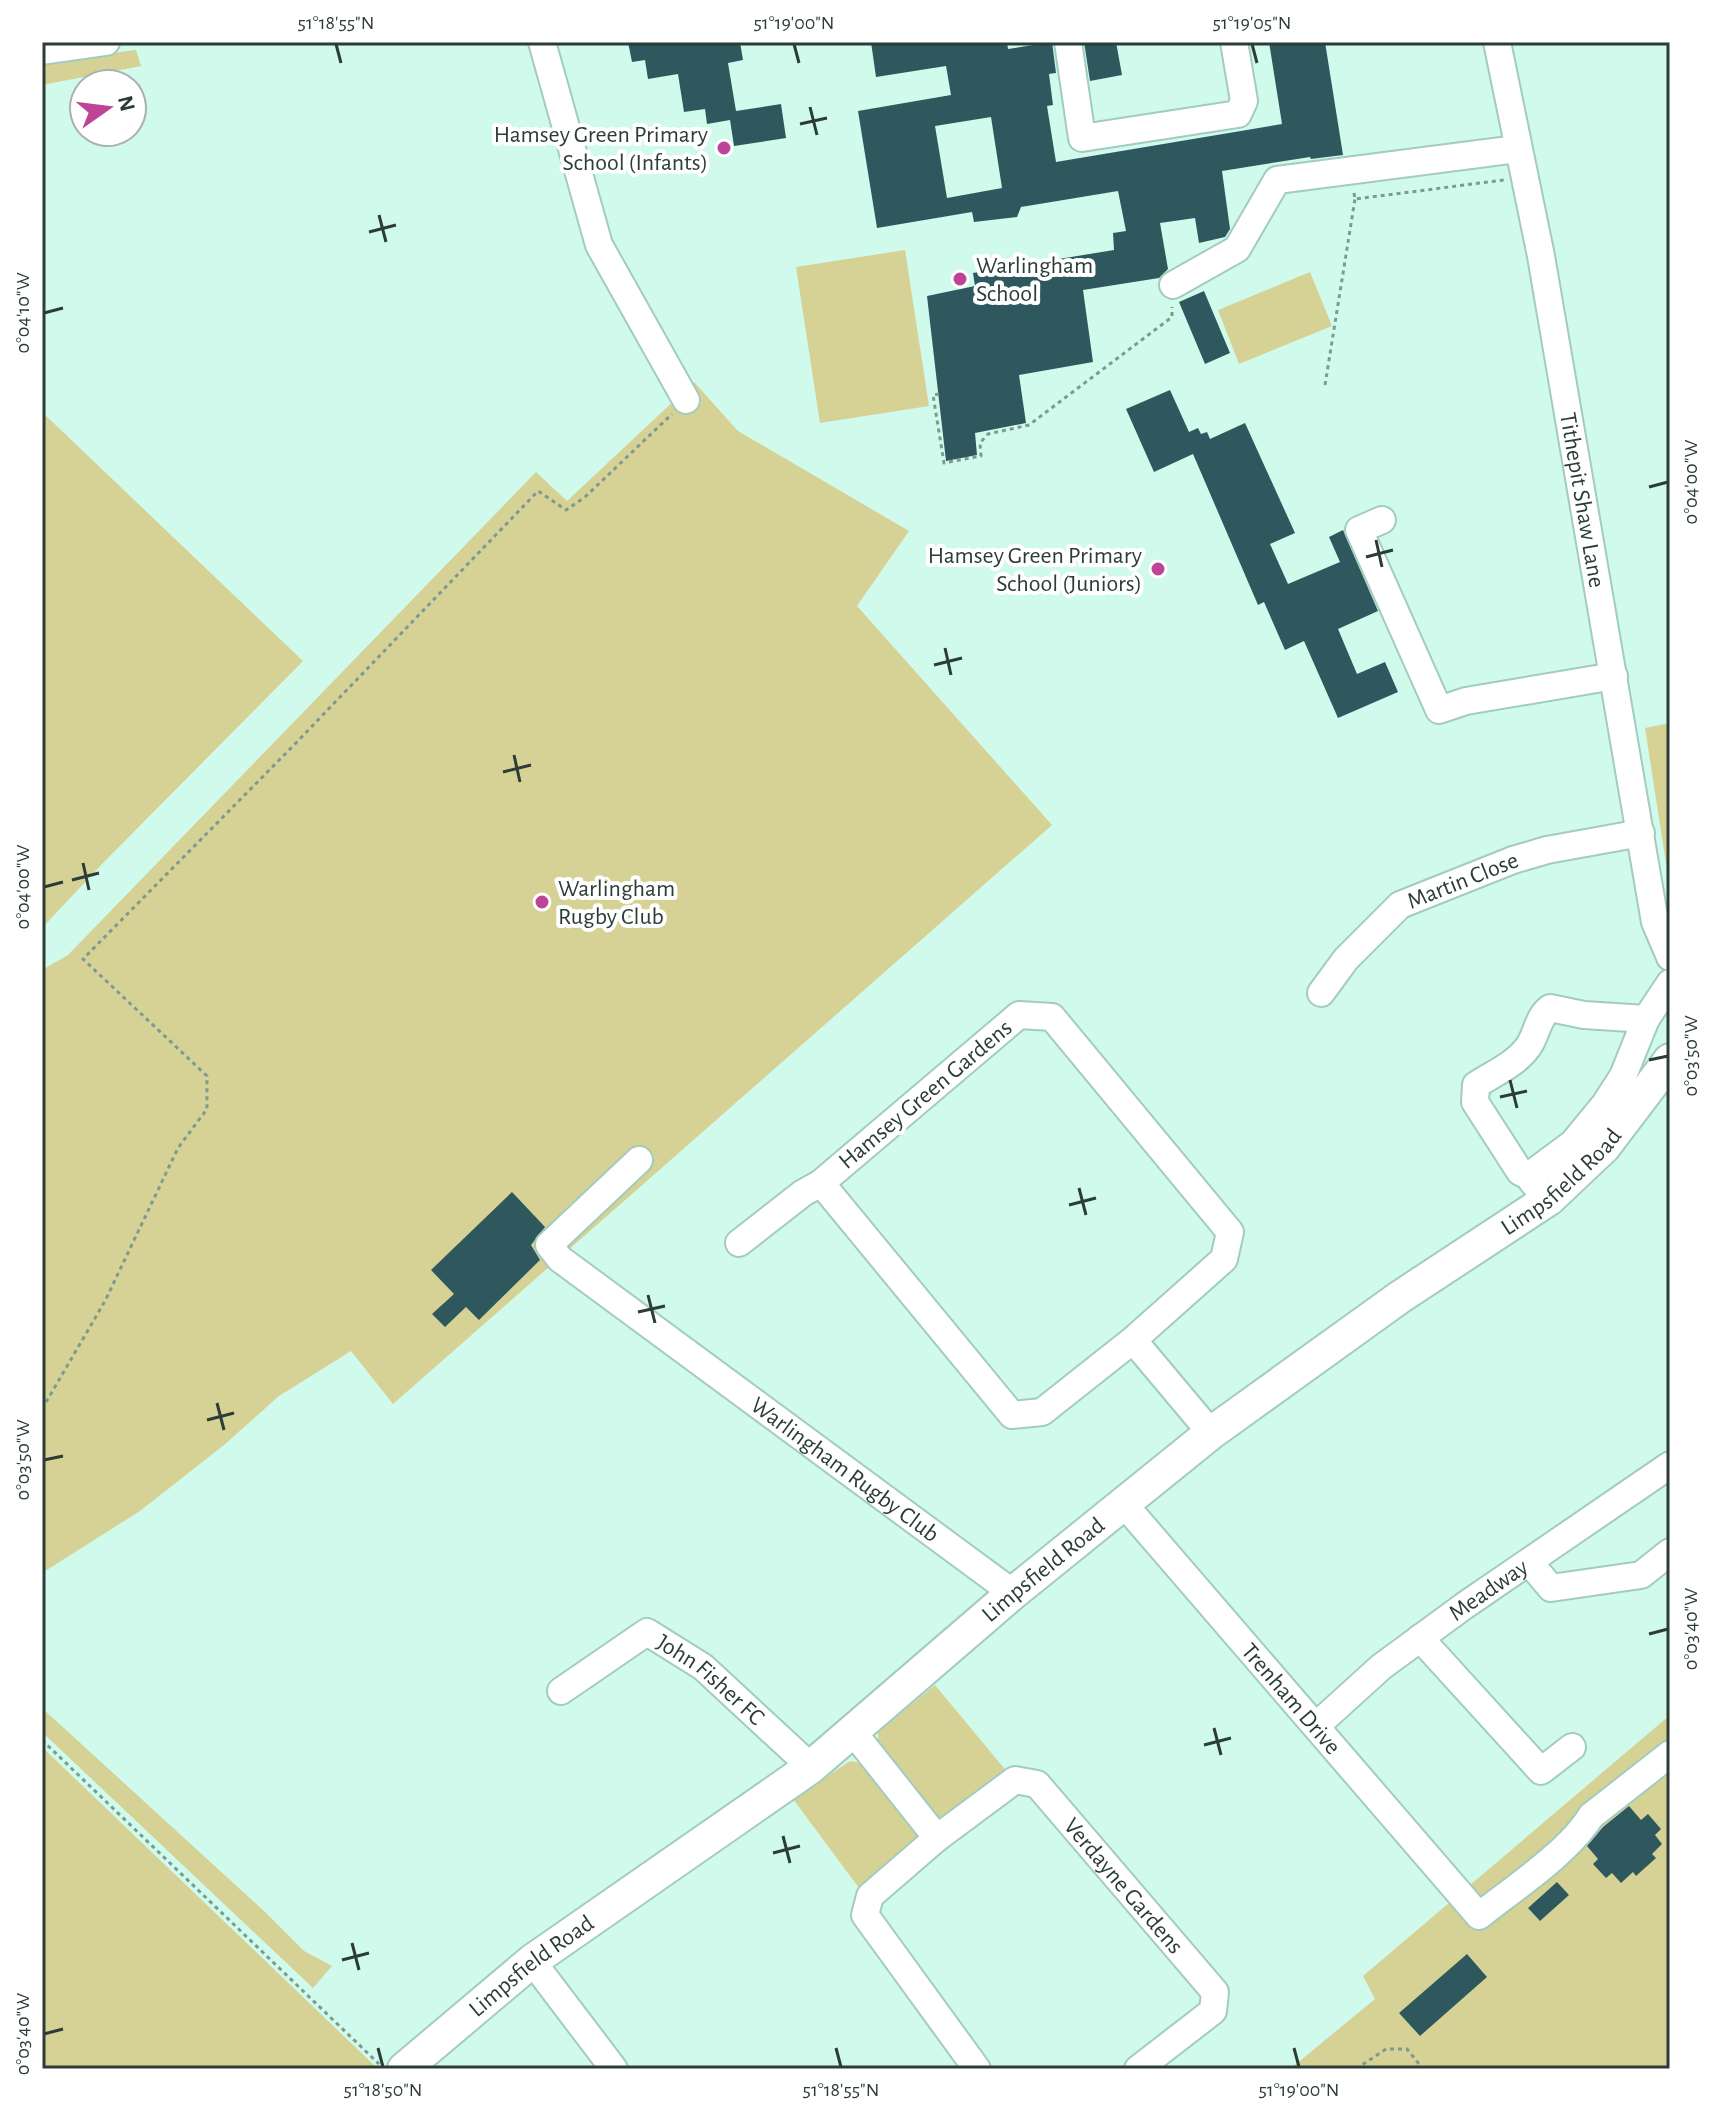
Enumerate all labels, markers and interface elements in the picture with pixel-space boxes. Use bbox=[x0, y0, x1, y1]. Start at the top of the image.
text: 51°18'55"N bbox=[298, 13, 374, 33]
text: 51°19'00"N bbox=[753, 13, 835, 33]
text: 51°19'05"N bbox=[1213, 13, 1291, 33]
north arrow bbox=[68, 68, 148, 148]
text: N bbox=[114, 93, 139, 113]
place label: Hamsey Green Primary School (Infants) bbox=[494, 123, 708, 175]
marker: Hamsey Green Primary School (Infants) bbox=[715, 139, 733, 157]
place label: Warlingham School bbox=[976, 254, 1093, 306]
marker: Warlingham School bbox=[951, 270, 969, 288]
text: 0°04'10"W bbox=[13, 272, 33, 354]
street label: Tithepit Shaw Lane bbox=[1555, 411, 1609, 590]
text: 0°04'00"W bbox=[1681, 439, 1701, 524]
place label: Hamsey Green Primary School (Juniors) bbox=[928, 544, 1142, 596]
marker: Hamsey Green Primary School (Juniors) bbox=[1149, 560, 1167, 578]
text: 0°04'00"W bbox=[13, 844, 33, 929]
street label: Martin Close bbox=[1404, 848, 1522, 914]
place label: Warlingham Rugby Club bbox=[558, 877, 675, 929]
marker: Warlingham Rugby Club bbox=[533, 893, 551, 911]
text: 0°03'50"W bbox=[1681, 1015, 1701, 1097]
street label: Hamsey Green Gardens bbox=[835, 1016, 1017, 1174]
street label: Limpsfield Road bbox=[1497, 1124, 1626, 1240]
street label: Warlingham Rugby Club bbox=[746, 1393, 943, 1547]
text: 0°03'50"W bbox=[13, 1419, 33, 1501]
street label: Limpsfield Road bbox=[978, 1513, 1109, 1627]
street label: Meadway bbox=[1445, 1555, 1533, 1626]
text: 0°03'40"W bbox=[1681, 1588, 1701, 1670]
street label: John Fisher FC bbox=[652, 1630, 768, 1730]
street label: Trenham Drive bbox=[1237, 1639, 1345, 1759]
street label: Verdayne Gardens bbox=[1059, 1814, 1188, 1959]
street label: Limpsfield Road bbox=[465, 1911, 598, 2022]
text: 0°03'40"W bbox=[13, 1993, 33, 2075]
text: 51°18'50"N bbox=[344, 2080, 422, 2100]
text: 51°18'55"N bbox=[803, 2080, 879, 2100]
text: 51°19'00"N bbox=[1258, 2080, 1340, 2100]

